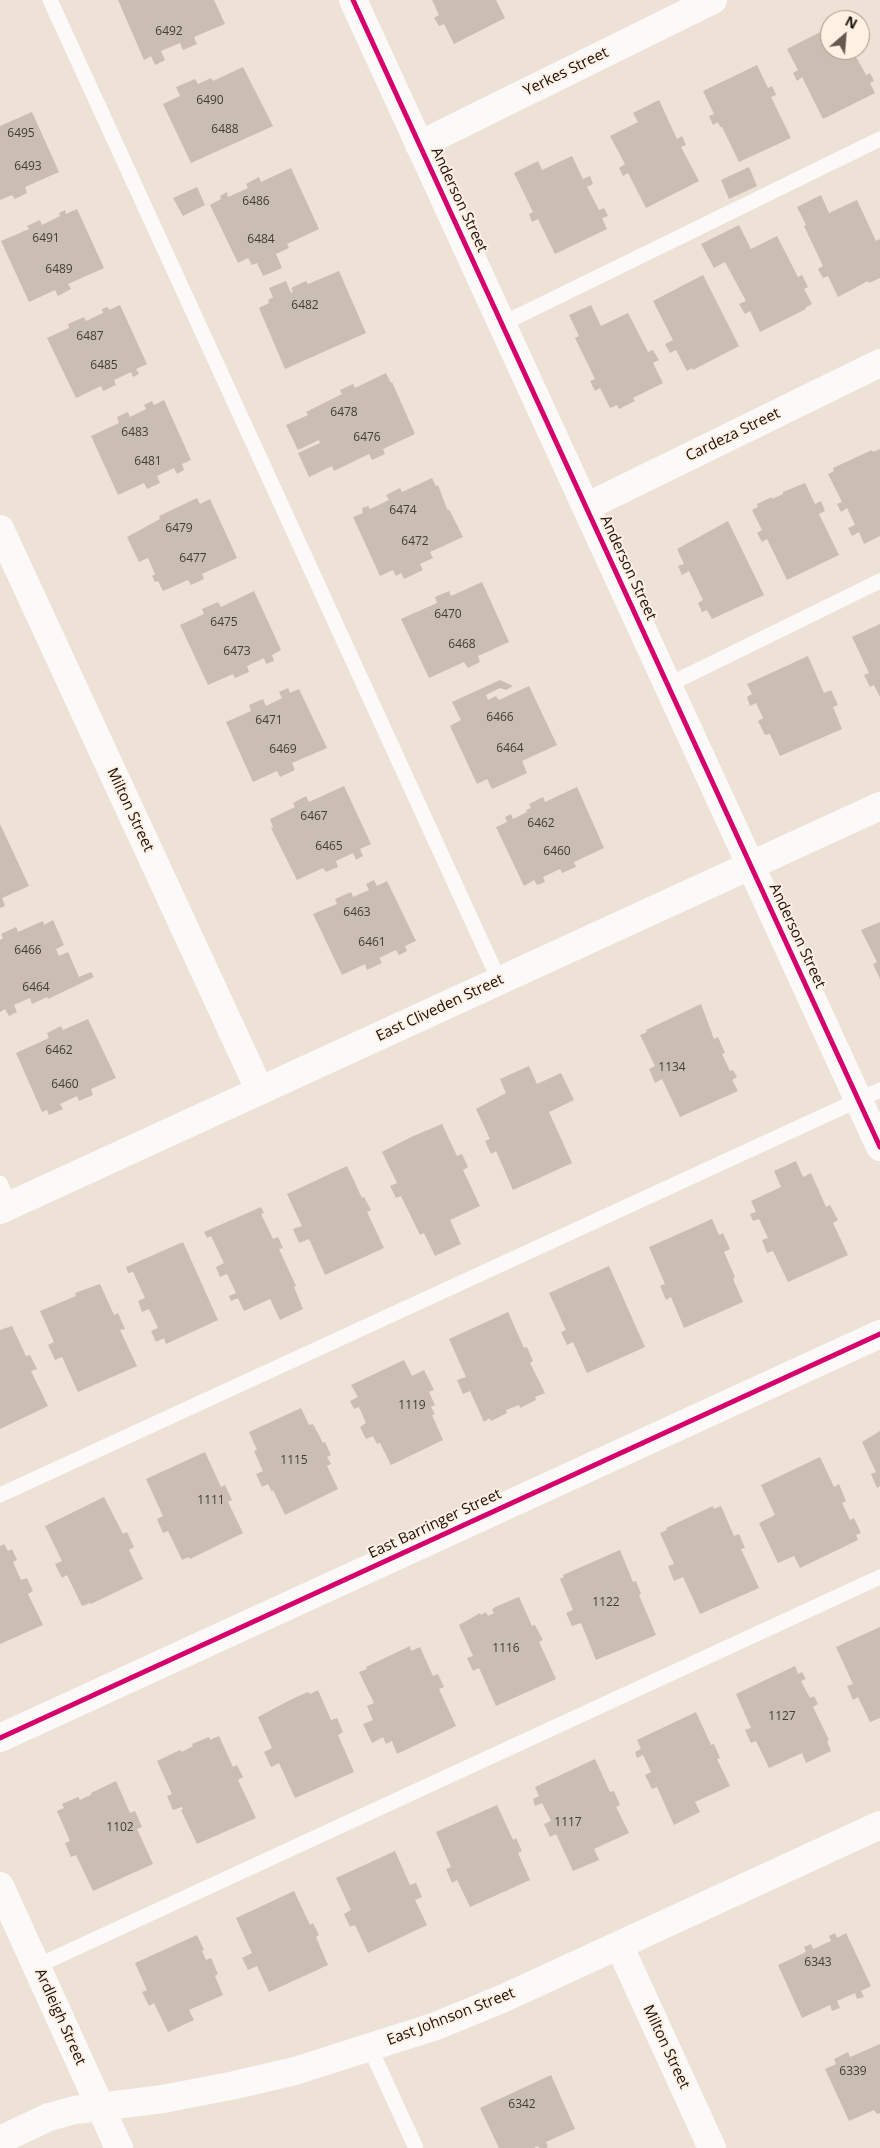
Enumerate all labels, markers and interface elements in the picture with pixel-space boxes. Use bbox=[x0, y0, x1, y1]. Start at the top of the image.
north arrow bbox=[820, 10, 870, 60]
text: N bbox=[842, 11, 861, 33]
house number: 6492 bbox=[155, 25, 183, 39]
street label: Yerkes Street bbox=[521, 44, 611, 100]
house number: 6490 bbox=[196, 94, 224, 108]
house number: 6488 bbox=[211, 123, 239, 137]
house number: 6495 bbox=[7, 127, 35, 141]
street label: Anderson Street bbox=[427, 145, 491, 255]
house number: 6493 bbox=[14, 160, 42, 174]
house number: 6486 bbox=[242, 195, 270, 209]
house number: 6491 bbox=[32, 232, 60, 246]
house number: 6484 bbox=[247, 233, 275, 247]
house number: 6489 bbox=[45, 263, 73, 277]
house number: 6482 bbox=[291, 299, 319, 313]
house number: 6487 bbox=[76, 330, 104, 344]
house number: 6485 bbox=[90, 359, 118, 373]
street label: Cardeza Street bbox=[683, 404, 783, 466]
house number: 6478 bbox=[330, 406, 358, 420]
house number: 6483 bbox=[121, 426, 149, 440]
house number: 6476 bbox=[353, 431, 381, 445]
house number: 6481 bbox=[134, 455, 162, 469]
house number: 6474 bbox=[389, 504, 417, 518]
street label: Anderson Street bbox=[596, 513, 660, 623]
house number: 6479 bbox=[165, 522, 193, 536]
house number: 6472 bbox=[401, 535, 429, 549]
house number: 6477 bbox=[179, 552, 207, 566]
house number: 6470 bbox=[434, 608, 462, 622]
house number: 6475 bbox=[210, 616, 238, 630]
house number: 6468 bbox=[448, 638, 476, 652]
house number: 6473 bbox=[223, 645, 251, 659]
house number: 6466 bbox=[486, 711, 514, 725]
house number: 6471 bbox=[255, 714, 283, 728]
house number: 6464 bbox=[496, 742, 524, 756]
house number: 6469 bbox=[269, 743, 297, 757]
street label: Milton Street bbox=[103, 765, 157, 855]
house number: 6467 bbox=[300, 810, 328, 824]
house number: 6462 bbox=[527, 817, 555, 831]
house number: 6465 bbox=[315, 840, 343, 854]
house number: 6460 bbox=[543, 845, 571, 859]
street label: Anderson Street bbox=[765, 881, 829, 991]
house number: 6463 bbox=[343, 906, 371, 920]
house number: 6461 bbox=[358, 936, 386, 950]
house number: 6466 bbox=[14, 944, 42, 958]
street label: East Cliveden Street bbox=[373, 971, 507, 1045]
house number: 6464 bbox=[22, 981, 50, 995]
house number: 6462 bbox=[45, 1044, 73, 1058]
house number: 1134 bbox=[658, 1061, 686, 1075]
house number: 6460 bbox=[51, 1078, 79, 1092]
house number: 1119 bbox=[398, 1399, 426, 1413]
house number: 1115 bbox=[280, 1454, 308, 1468]
street label: East Barringer Street bbox=[366, 1485, 504, 1563]
house number: 1111 bbox=[197, 1494, 225, 1508]
house number: 1122 bbox=[592, 1596, 620, 1610]
house number: 1116 bbox=[492, 1642, 520, 1656]
house number: 1127 bbox=[768, 1710, 796, 1724]
house number: 1117 bbox=[554, 1816, 582, 1830]
house number: 1102 bbox=[106, 1821, 134, 1835]
house number: 6343 bbox=[804, 1956, 832, 1970]
street label: Ardleigh Street bbox=[31, 1966, 89, 2068]
street label: East Johnson Street bbox=[384, 1984, 518, 2050]
street label: Milton Street bbox=[639, 2002, 693, 2092]
house number: 6339 bbox=[839, 2065, 867, 2079]
house number: 6342 bbox=[508, 2098, 536, 2112]

